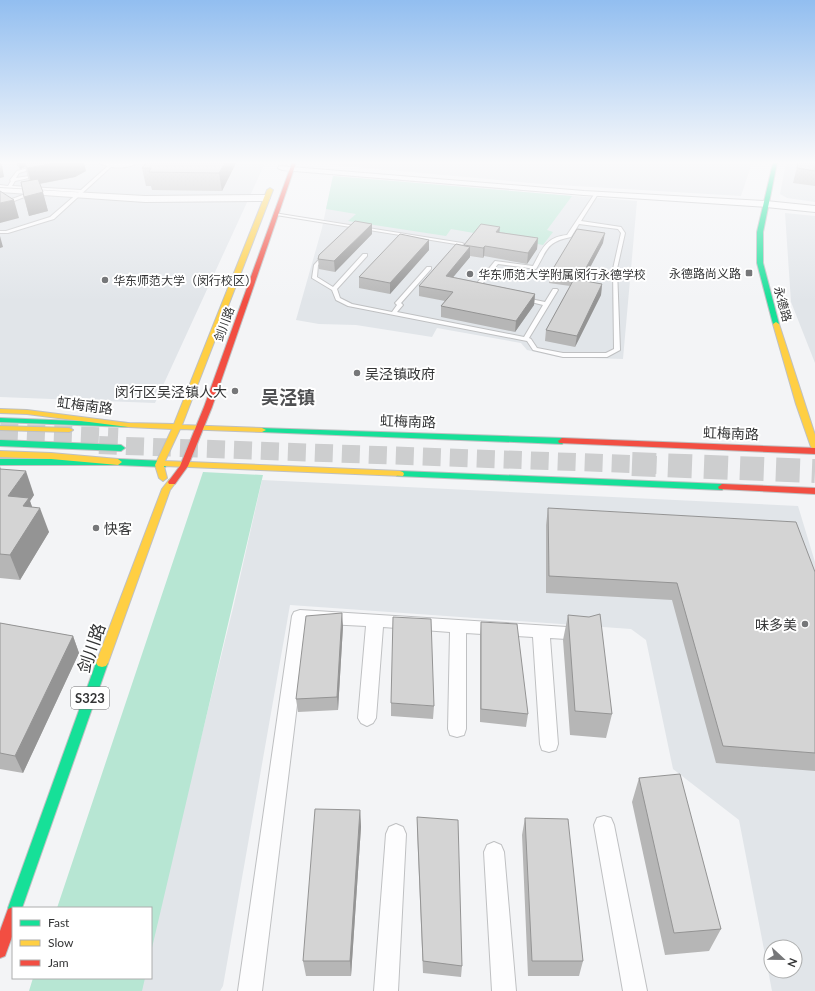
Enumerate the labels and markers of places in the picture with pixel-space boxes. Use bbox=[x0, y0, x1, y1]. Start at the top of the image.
place label: 永德路尚义路 bbox=[669, 266, 741, 281]
place label: 华东师范大学附属闵行永德学校 bbox=[478, 267, 646, 282]
marker: 永德路尚义路 bbox=[744, 268, 754, 278]
marker: 华东师范大学附属闵行永德学校 bbox=[465, 269, 475, 279]
place label: 华东师范大学（闵行校区） bbox=[113, 273, 257, 288]
marker: 华东师范大学（闵行校区） bbox=[100, 275, 110, 285]
place label: 吴泾镇政府 bbox=[365, 365, 435, 382]
marker: 吴泾镇政府 bbox=[352, 368, 362, 378]
place label: 闵行区吴泾镇人大 bbox=[115, 383, 227, 400]
marker: 闵行区吴泾镇人大 bbox=[230, 386, 240, 396]
place label: 快客 bbox=[104, 520, 132, 537]
marker: 快客 bbox=[91, 523, 101, 533]
place label: 味多美 bbox=[755, 616, 797, 633]
marker: 味多美 bbox=[800, 619, 810, 629]

